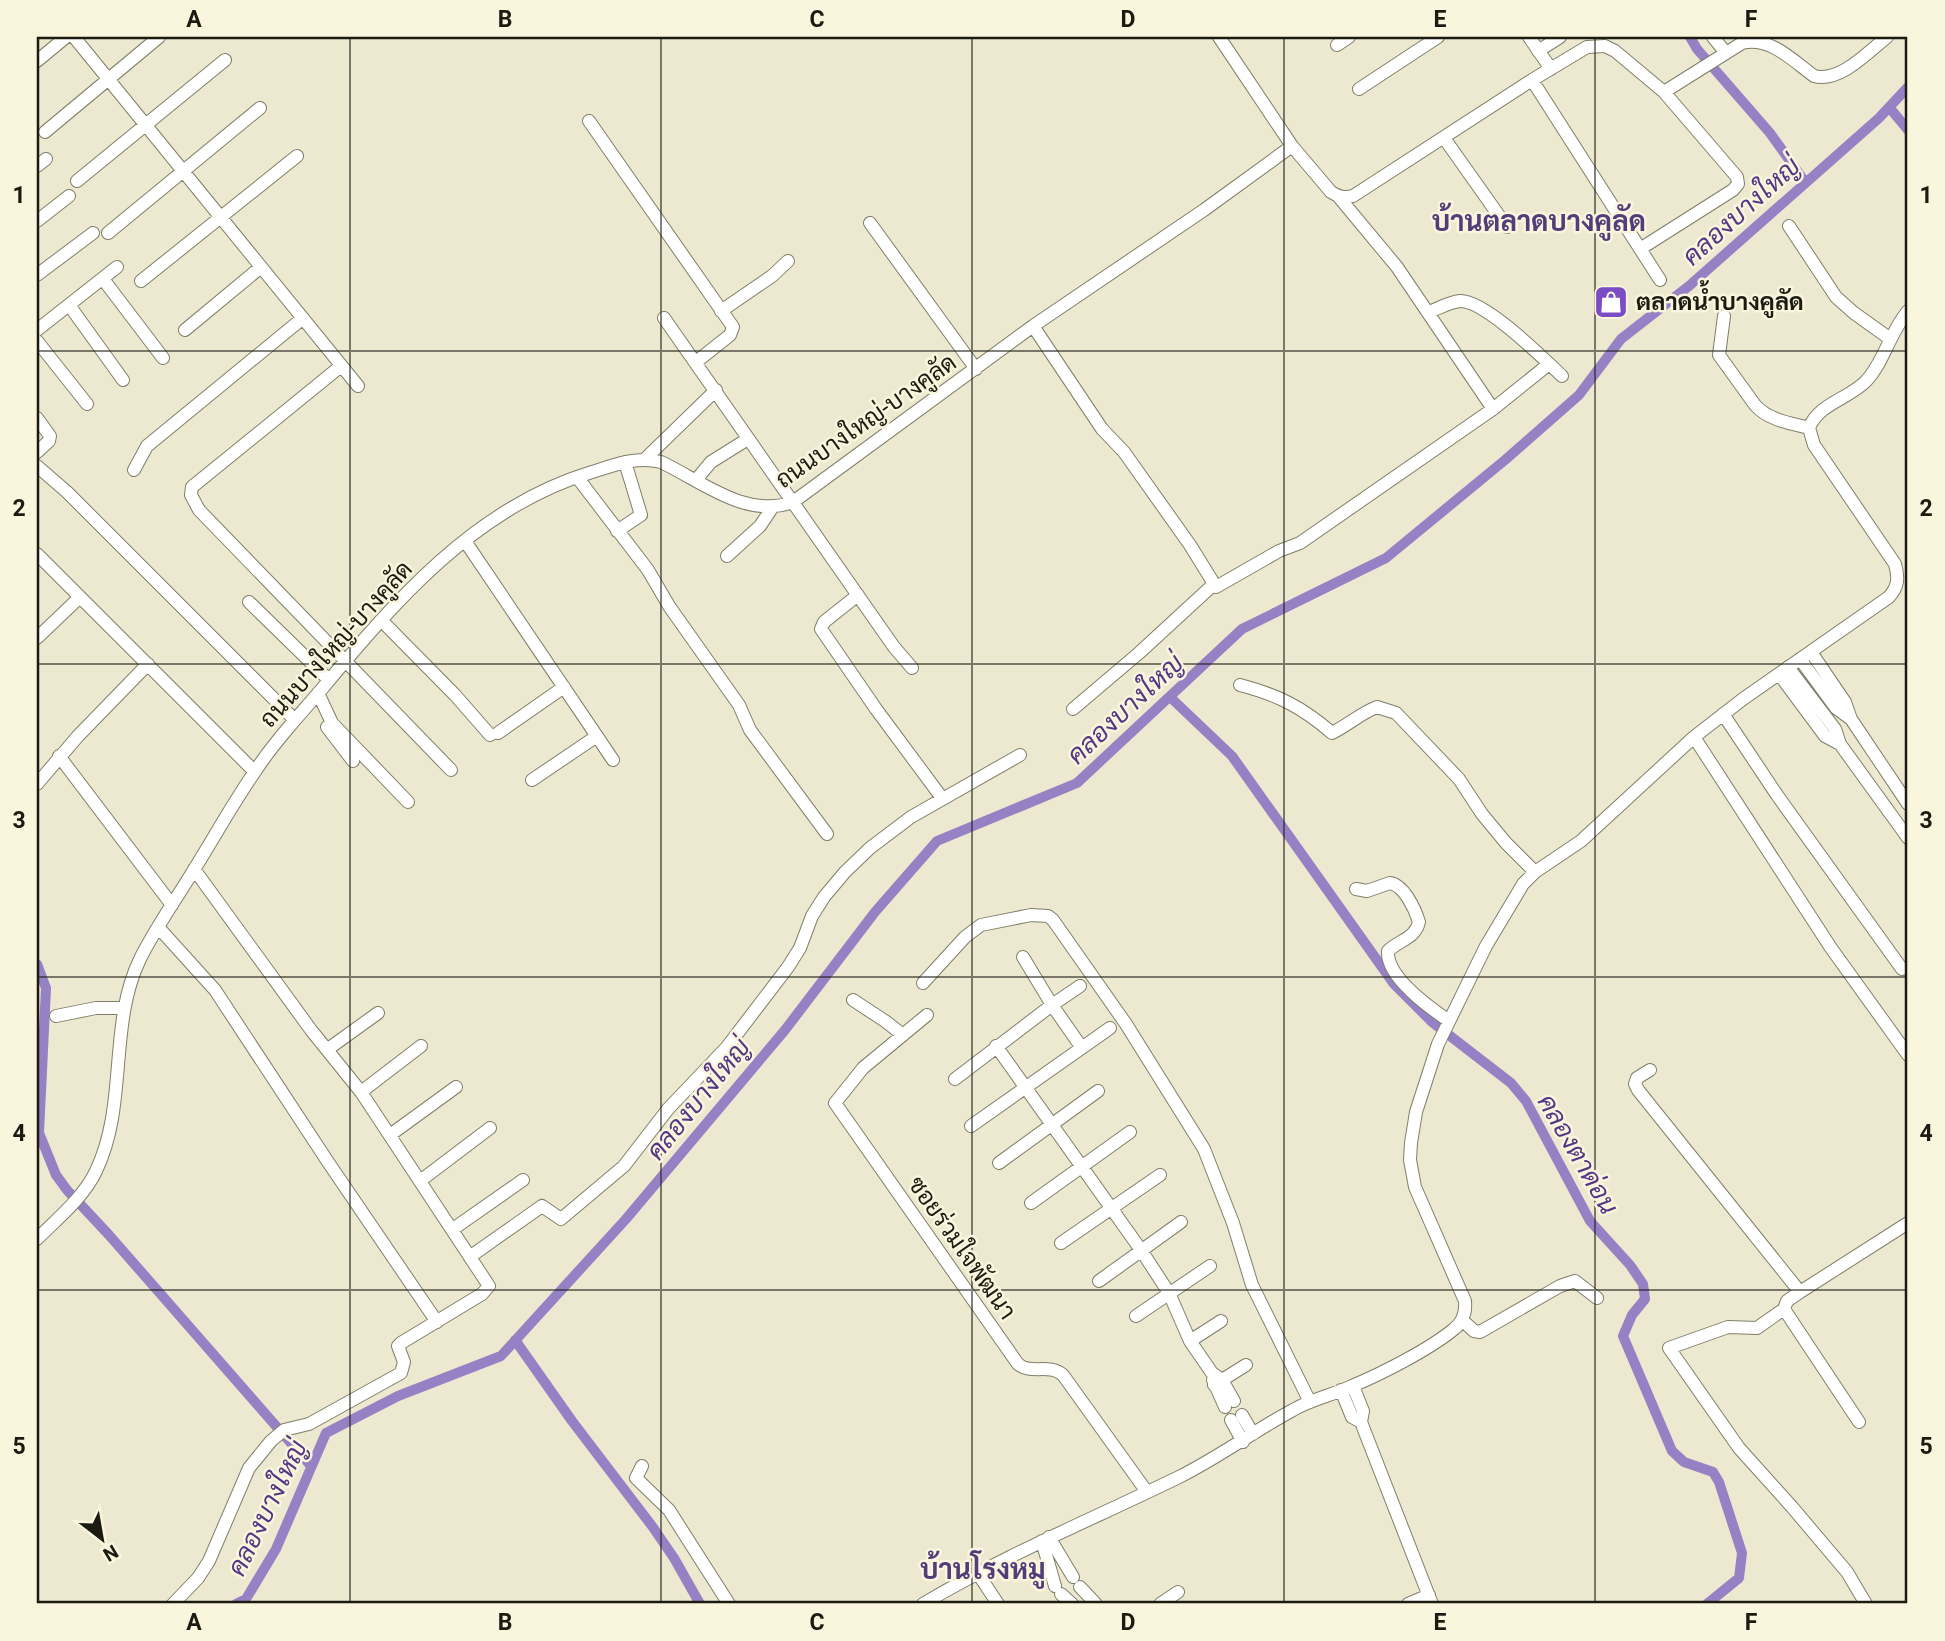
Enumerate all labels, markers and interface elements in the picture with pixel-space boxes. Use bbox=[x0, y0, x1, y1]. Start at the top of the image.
text: A bbox=[186, 6, 202, 33]
text: B bbox=[498, 6, 512, 33]
text: C bbox=[809, 6, 825, 33]
text: D bbox=[1121, 6, 1135, 33]
text: E bbox=[1434, 6, 1447, 33]
text: F bbox=[1745, 6, 1758, 33]
water label: คลองบางใหญ่ bbox=[1676, 148, 1808, 272]
text: 1 bbox=[12, 182, 26, 209]
text: 1 bbox=[1919, 182, 1933, 209]
district label: บ้านตลาดบางคูลัด bbox=[1432, 202, 1646, 241]
place label: ตลาดน้ำบางคูลัด bbox=[1636, 280, 1804, 318]
shop icon: ตลาดน้ำบางคูลัด bbox=[1592, 283, 1630, 321]
street label: ถนนบางใหญ่-บางคูลัด bbox=[769, 347, 963, 496]
text: 2 bbox=[12, 495, 26, 522]
text: 2 bbox=[1919, 495, 1933, 522]
street label: ถนนบางใหญ่-บางคูลัด bbox=[252, 554, 420, 735]
water label: คลองบางใหญ่ bbox=[1060, 646, 1191, 771]
text: 3 bbox=[12, 807, 26, 834]
text: 3 bbox=[1919, 807, 1933, 834]
water label: คลองบางใหญ่ bbox=[639, 1030, 758, 1166]
water label: คลองตาด่อน bbox=[1532, 1089, 1625, 1220]
text: 4 bbox=[12, 1120, 26, 1147]
text: 4 bbox=[1919, 1120, 1933, 1147]
street label: ซอยร่วมใจพัฒนา bbox=[902, 1170, 1023, 1325]
text: 5 bbox=[12, 1433, 26, 1460]
water label: คลองบางใหญ่ bbox=[220, 1433, 315, 1581]
text: 5 bbox=[1919, 1433, 1933, 1460]
north arrow bbox=[66, 1504, 136, 1574]
text: N bbox=[99, 1540, 122, 1566]
district label: บ้านโรงหมู bbox=[920, 1550, 1046, 1589]
text: A bbox=[186, 1609, 202, 1636]
text: B bbox=[498, 1609, 512, 1636]
text: C bbox=[809, 1609, 825, 1636]
text: D bbox=[1121, 1609, 1135, 1636]
text: E bbox=[1434, 1609, 1447, 1636]
text: F bbox=[1745, 1609, 1758, 1636]

